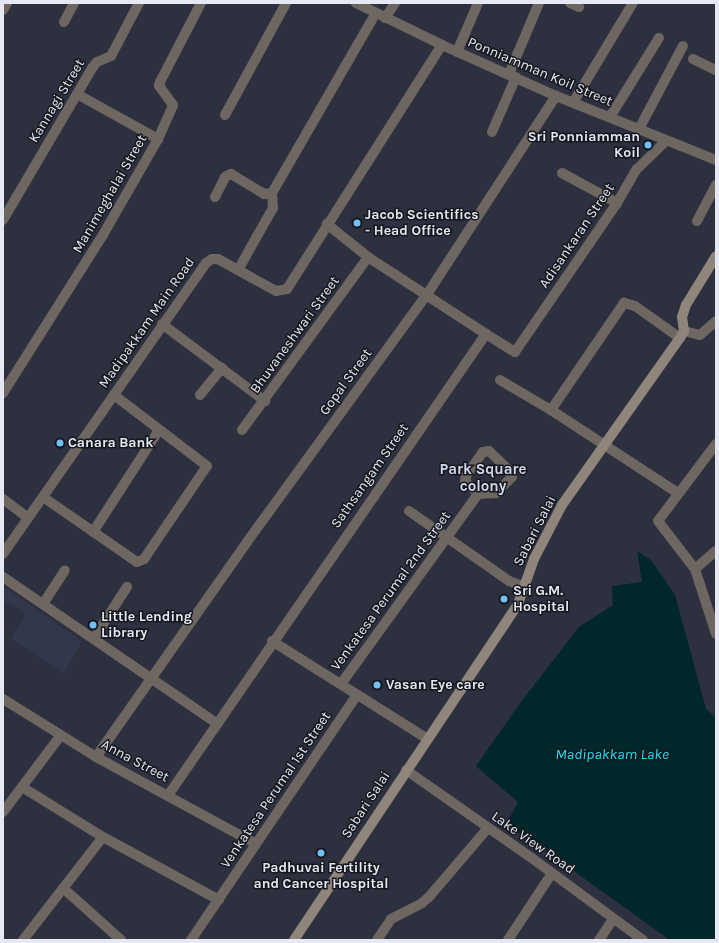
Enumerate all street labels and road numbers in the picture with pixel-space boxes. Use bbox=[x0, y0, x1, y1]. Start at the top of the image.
street label: Ponniamman Koil Street bbox=[465, 34, 615, 110]
street label: Kannagi Street bbox=[25, 56, 89, 146]
street label: Manimeghalai Street bbox=[69, 132, 151, 256]
street label: Adisankaran Street bbox=[536, 180, 618, 292]
street label: Madipakkam Main Road bbox=[96, 254, 198, 392]
street label: Bhuvaneshwari Street bbox=[247, 273, 343, 397]
street label: Gopal Street bbox=[316, 345, 376, 419]
street label: Sathsangam Street bbox=[328, 420, 412, 532]
street label: Sabari Salai bbox=[510, 493, 560, 569]
street label: Venkatesa Perumal 2nd Street bbox=[328, 508, 454, 674]
street label: Venkatesa Perumal 1st Street bbox=[217, 709, 335, 871]
street label: Anna Street bbox=[98, 736, 172, 786]
street label: Sabari Salai bbox=[338, 768, 394, 842]
street label: Lake View Road bbox=[488, 808, 578, 878]

